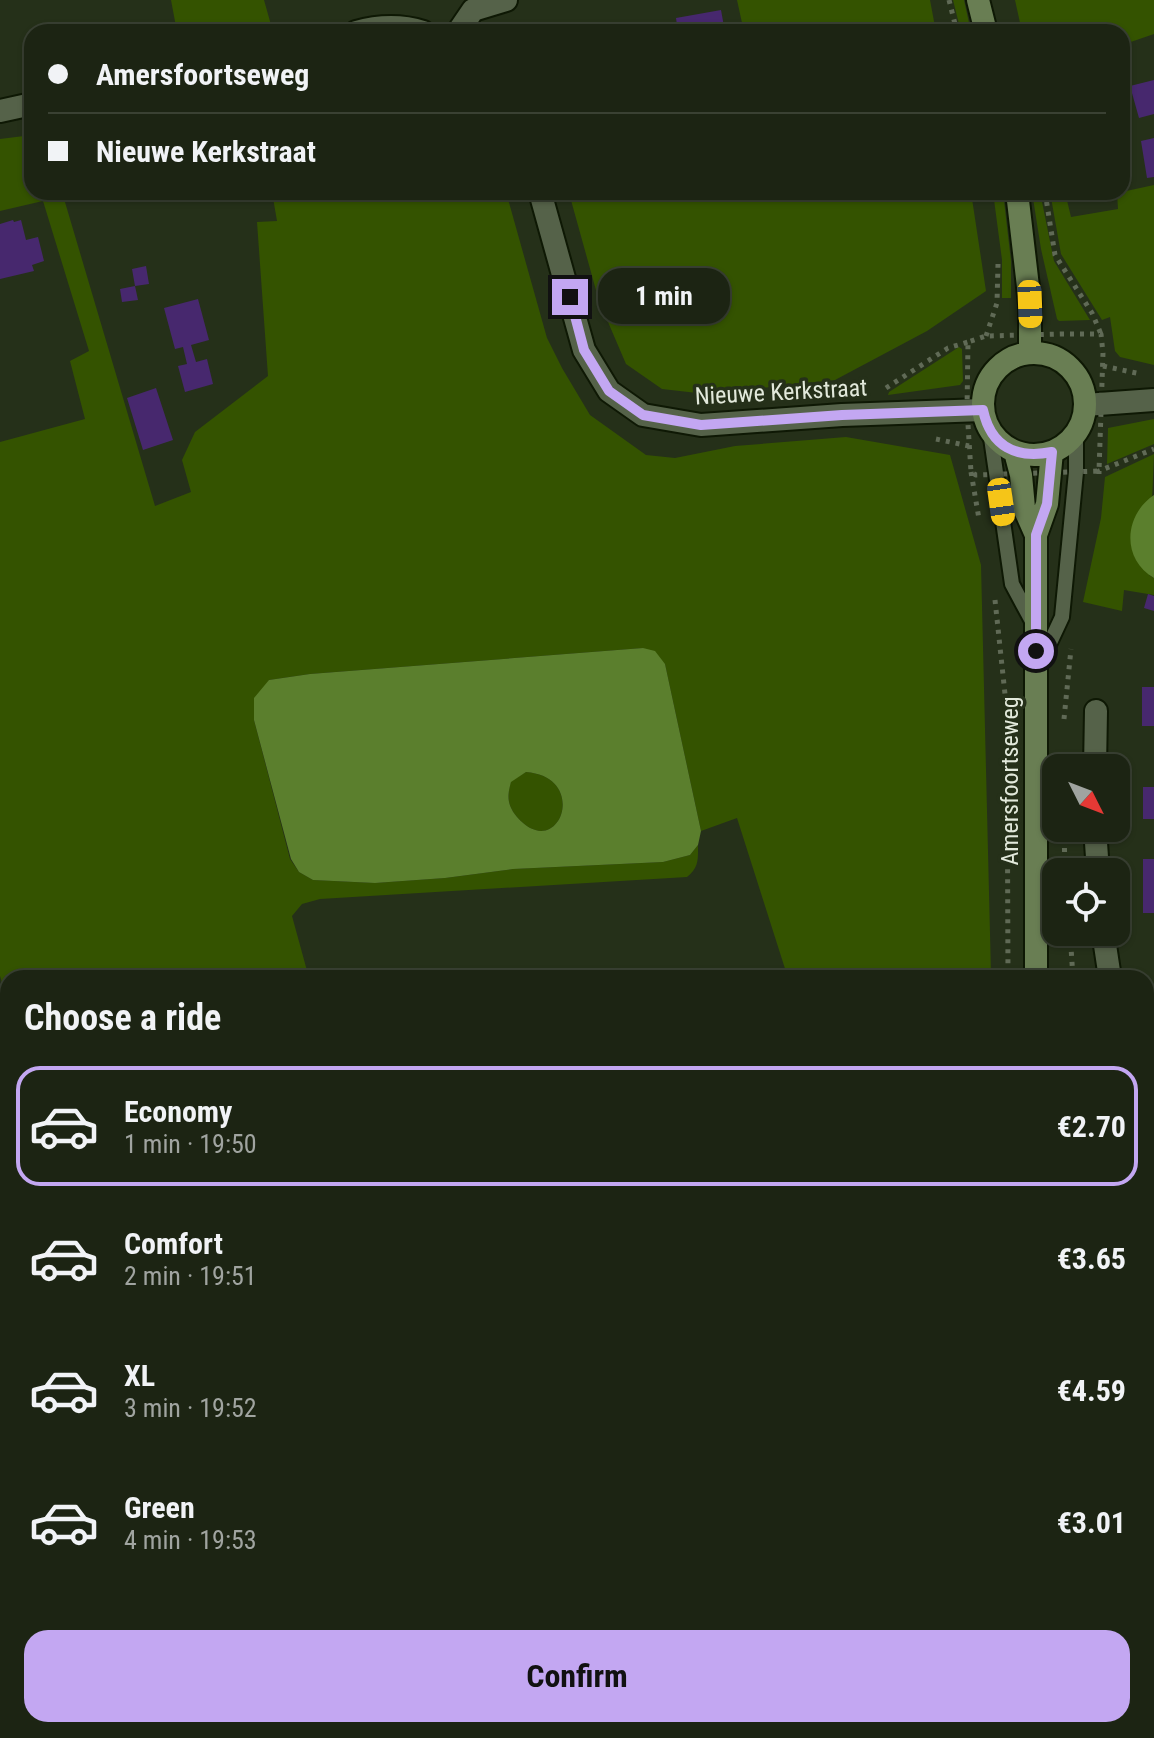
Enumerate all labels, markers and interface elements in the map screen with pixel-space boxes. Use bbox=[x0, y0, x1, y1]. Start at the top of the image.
text: Amersfoortseweg bbox=[96, 57, 309, 92]
text: Nieuwe Kerkstraat bbox=[96, 134, 316, 169]
callout: 1 min bbox=[598, 269, 730, 325]
route end bbox=[552, 279, 588, 315]
car bbox=[1017, 280, 1043, 328]
text: 1 min bbox=[635, 281, 693, 311]
street label: Nieuwe Kerkstraat bbox=[694, 373, 868, 411]
car bbox=[986, 477, 1016, 527]
route start bbox=[1018, 633, 1054, 669]
street label: Amersfoortseweg bbox=[996, 697, 1024, 865]
north arrow bbox=[1042, 754, 1130, 842]
map controls bbox=[1042, 754, 1130, 946]
button: locate bbox=[1042, 858, 1130, 946]
text: Choose a ride bbox=[24, 997, 221, 1039]
icon: car bbox=[28, 1090, 100, 1162]
text: Economy bbox=[124, 1094, 232, 1129]
text: €2.70 bbox=[1057, 1109, 1126, 1144]
text: 1 min · 19:50 bbox=[124, 1129, 257, 1159]
icon: car bbox=[28, 1222, 100, 1294]
text: Comfort bbox=[124, 1226, 223, 1261]
text: €3.65 bbox=[1057, 1241, 1126, 1276]
text: 2 min · 19:51 bbox=[124, 1261, 257, 1291]
icon: car bbox=[28, 1354, 100, 1426]
text: XL bbox=[124, 1358, 155, 1393]
text: €4.59 bbox=[1057, 1373, 1126, 1408]
text: 3 min · 19:52 bbox=[124, 1393, 257, 1423]
icon: car bbox=[28, 1486, 100, 1558]
text: Green bbox=[124, 1490, 195, 1525]
text: €3.01 bbox=[1057, 1505, 1126, 1540]
text: 4 min · 19:53 bbox=[124, 1525, 257, 1555]
button: Confirm bbox=[24, 1630, 1130, 1722]

